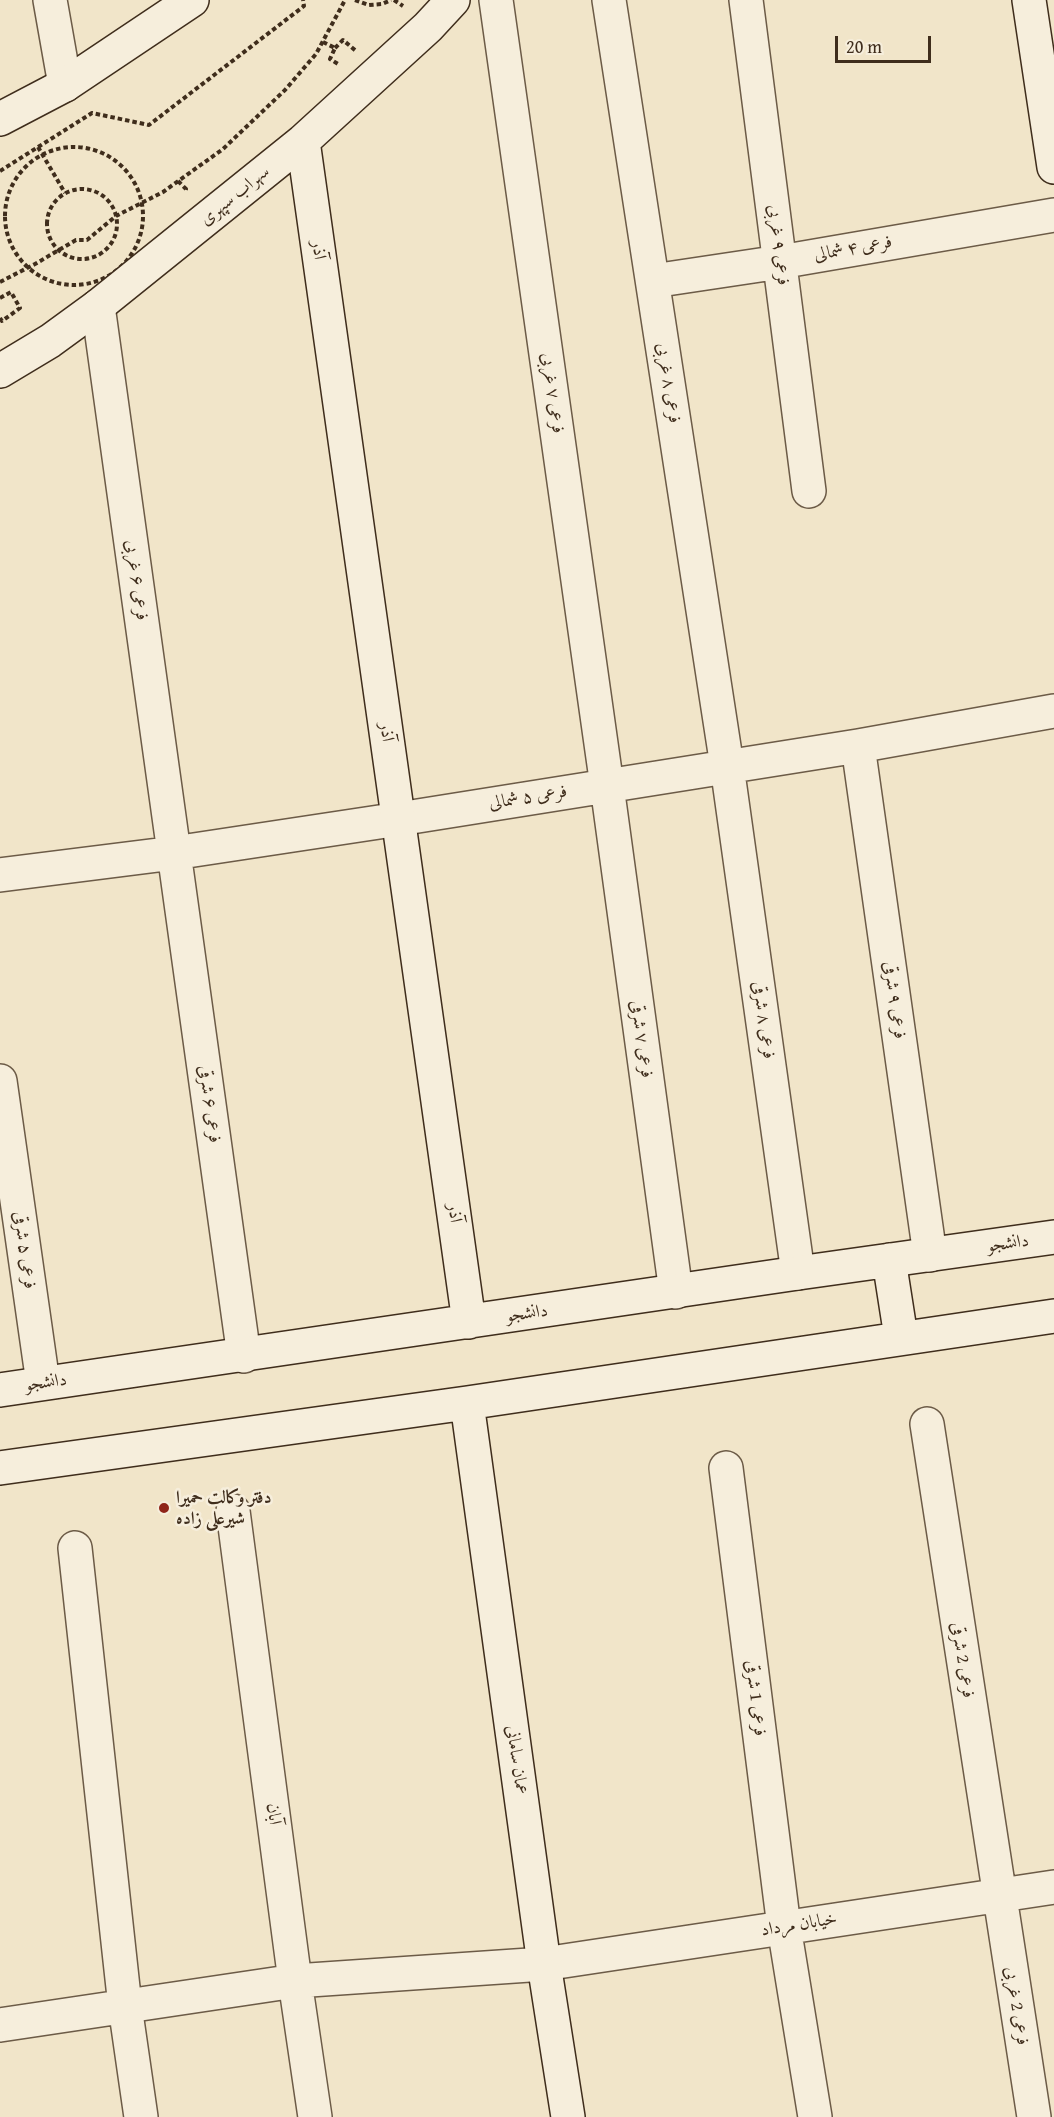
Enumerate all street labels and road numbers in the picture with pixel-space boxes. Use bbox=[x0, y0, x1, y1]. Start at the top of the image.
street label: سهراب سپهری bbox=[196, 161, 274, 231]
street label: فرعی ۹ غربی bbox=[762, 203, 794, 287]
street label: فرعی ۴ شمالی bbox=[812, 232, 894, 266]
street label: آذر bbox=[306, 239, 330, 261]
street label: فرعی ۸ غربی bbox=[651, 341, 685, 425]
street label: فرعی ۷ غربی bbox=[536, 351, 568, 435]
street label: فرعی ۶ غربی bbox=[120, 538, 152, 622]
street label: آذر bbox=[374, 721, 398, 743]
street label: فرعی ۵ شمالی bbox=[487, 781, 569, 815]
street label: فرعی ۹ شرقی bbox=[878, 960, 910, 1040]
street label: فرعی ۸ شرقی bbox=[747, 980, 779, 1060]
street label: فرعی ۷ شرقی bbox=[625, 999, 657, 1079]
street label: فرعی ۶ شرقی bbox=[193, 1064, 225, 1144]
street label: آذر bbox=[442, 1202, 466, 1224]
street label: فرعی ۵ شرقی bbox=[8, 1210, 40, 1290]
street label: دانشجو bbox=[986, 1230, 1030, 1258]
street label: دانشجو bbox=[505, 1300, 549, 1328]
street label: دانشجو bbox=[24, 1369, 68, 1397]
street label: فرعی 2 شرقی bbox=[945, 1621, 979, 1699]
street label: فرعی 1 شرقی bbox=[740, 1659, 770, 1737]
street label: عمان سامانی bbox=[500, 1724, 532, 1796]
street label: آبان bbox=[261, 1802, 285, 1826]
street label: خیابان مرداد bbox=[759, 1908, 839, 1942]
street label: فرعی 2 غربی bbox=[999, 1965, 1033, 2047]

